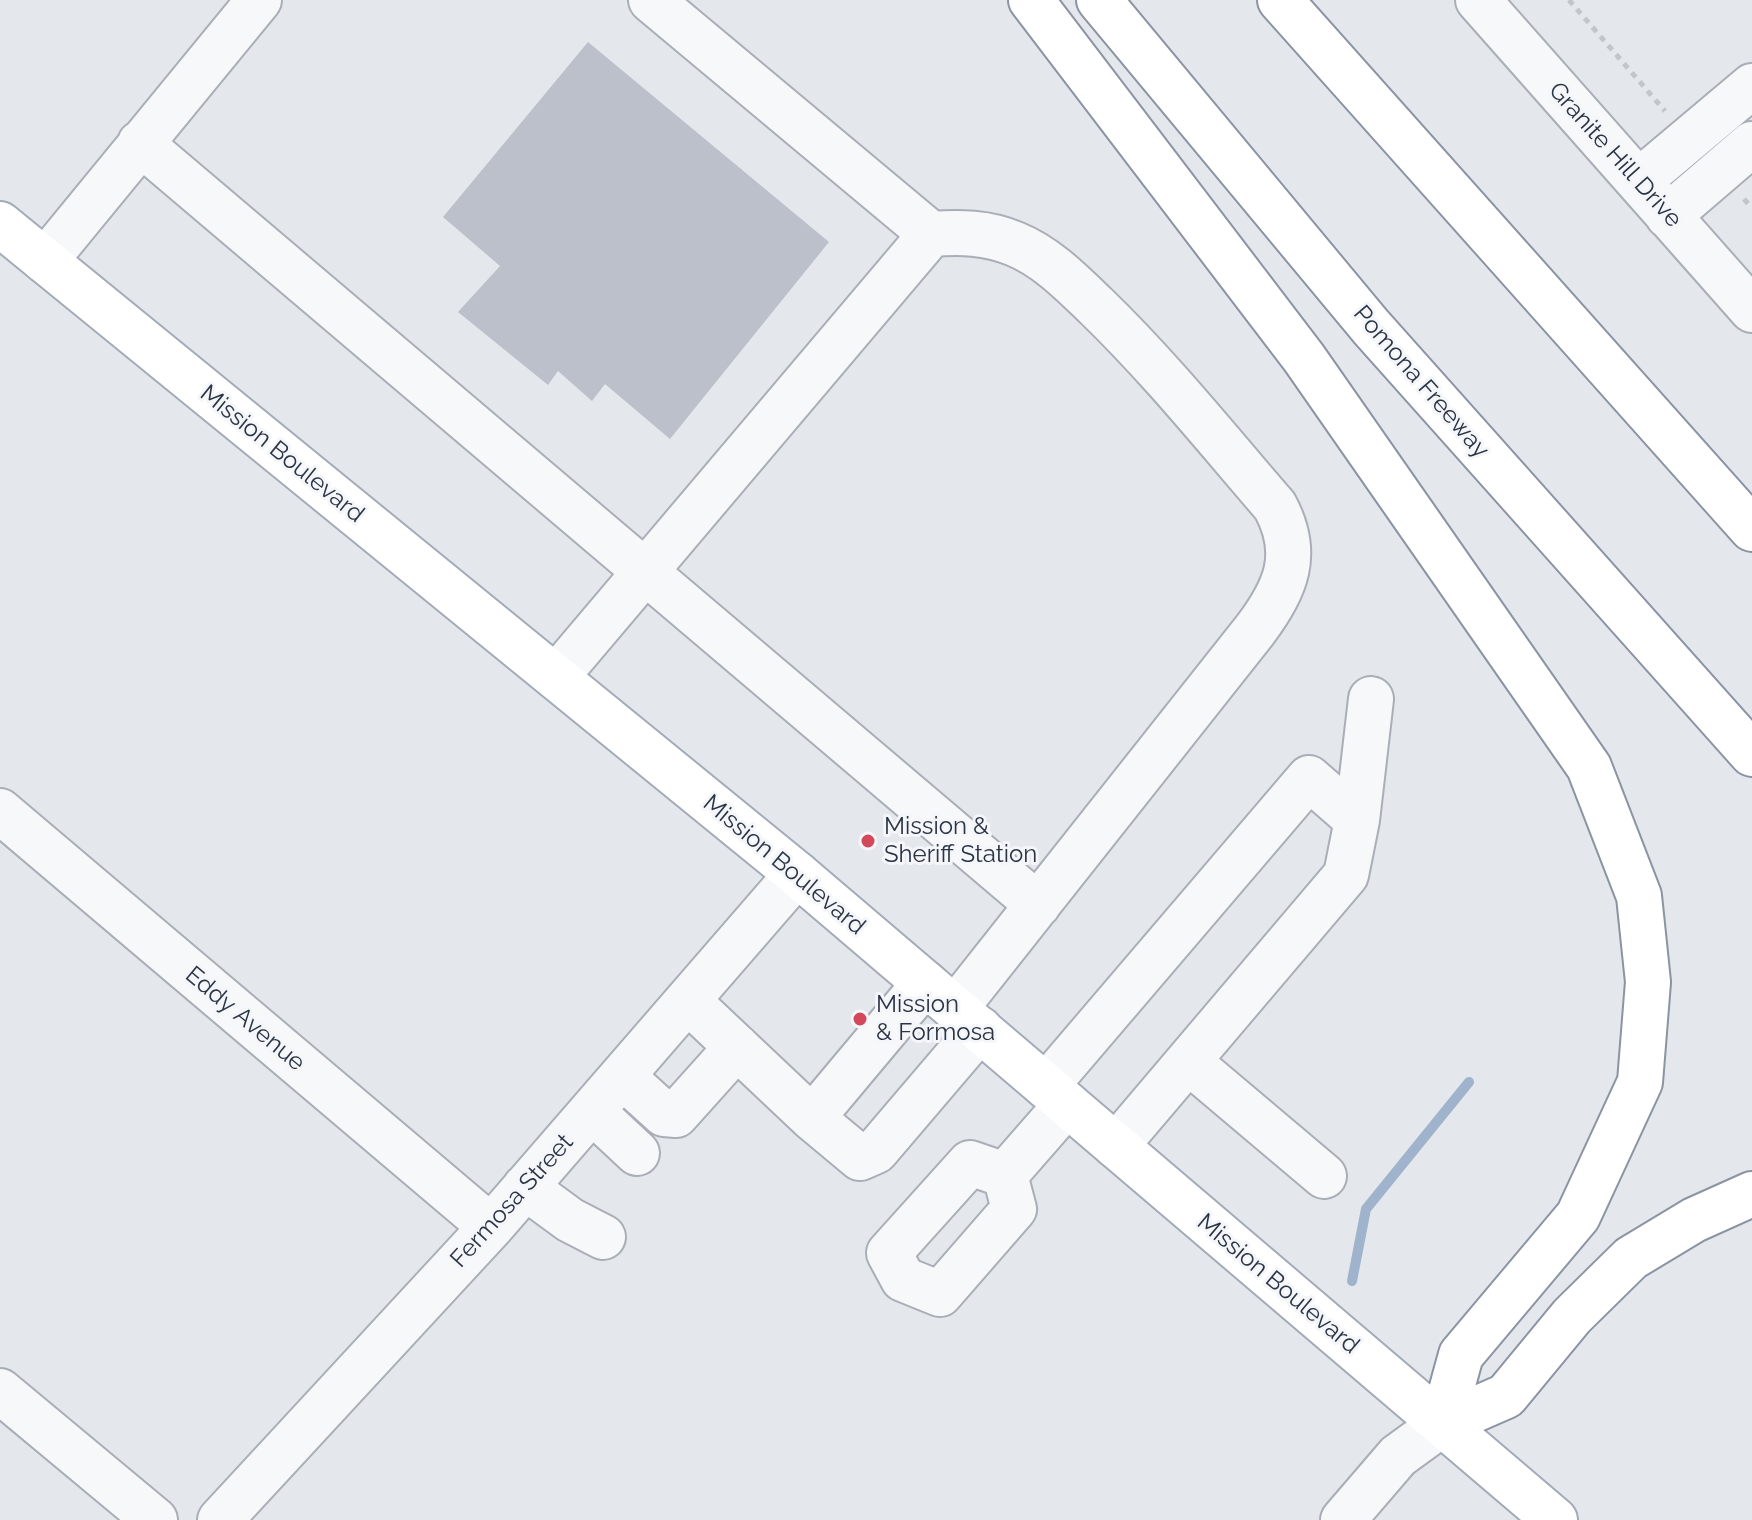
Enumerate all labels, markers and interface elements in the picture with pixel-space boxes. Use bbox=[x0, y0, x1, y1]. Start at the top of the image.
street label: Granite Hill Drive bbox=[1542, 77, 1688, 233]
street label: Pomona Freeway bbox=[1347, 300, 1495, 464]
street label: Mission Boulevard bbox=[194, 379, 370, 529]
street label: Mission Boulevard bbox=[697, 789, 871, 941]
place label: Mission & Sheriff Station bbox=[884, 813, 1037, 869]
marker: Mission & Sheriff Station bbox=[859, 832, 877, 850]
street label: Eddy Avenue bbox=[179, 961, 311, 1077]
place label: Mission & Formosa bbox=[876, 991, 995, 1047]
marker: Mission & Formosa bbox=[851, 1010, 869, 1028]
street label: Fermosa Street bbox=[445, 1128, 579, 1274]
street label: Mission Boulevard bbox=[1191, 1208, 1365, 1360]

